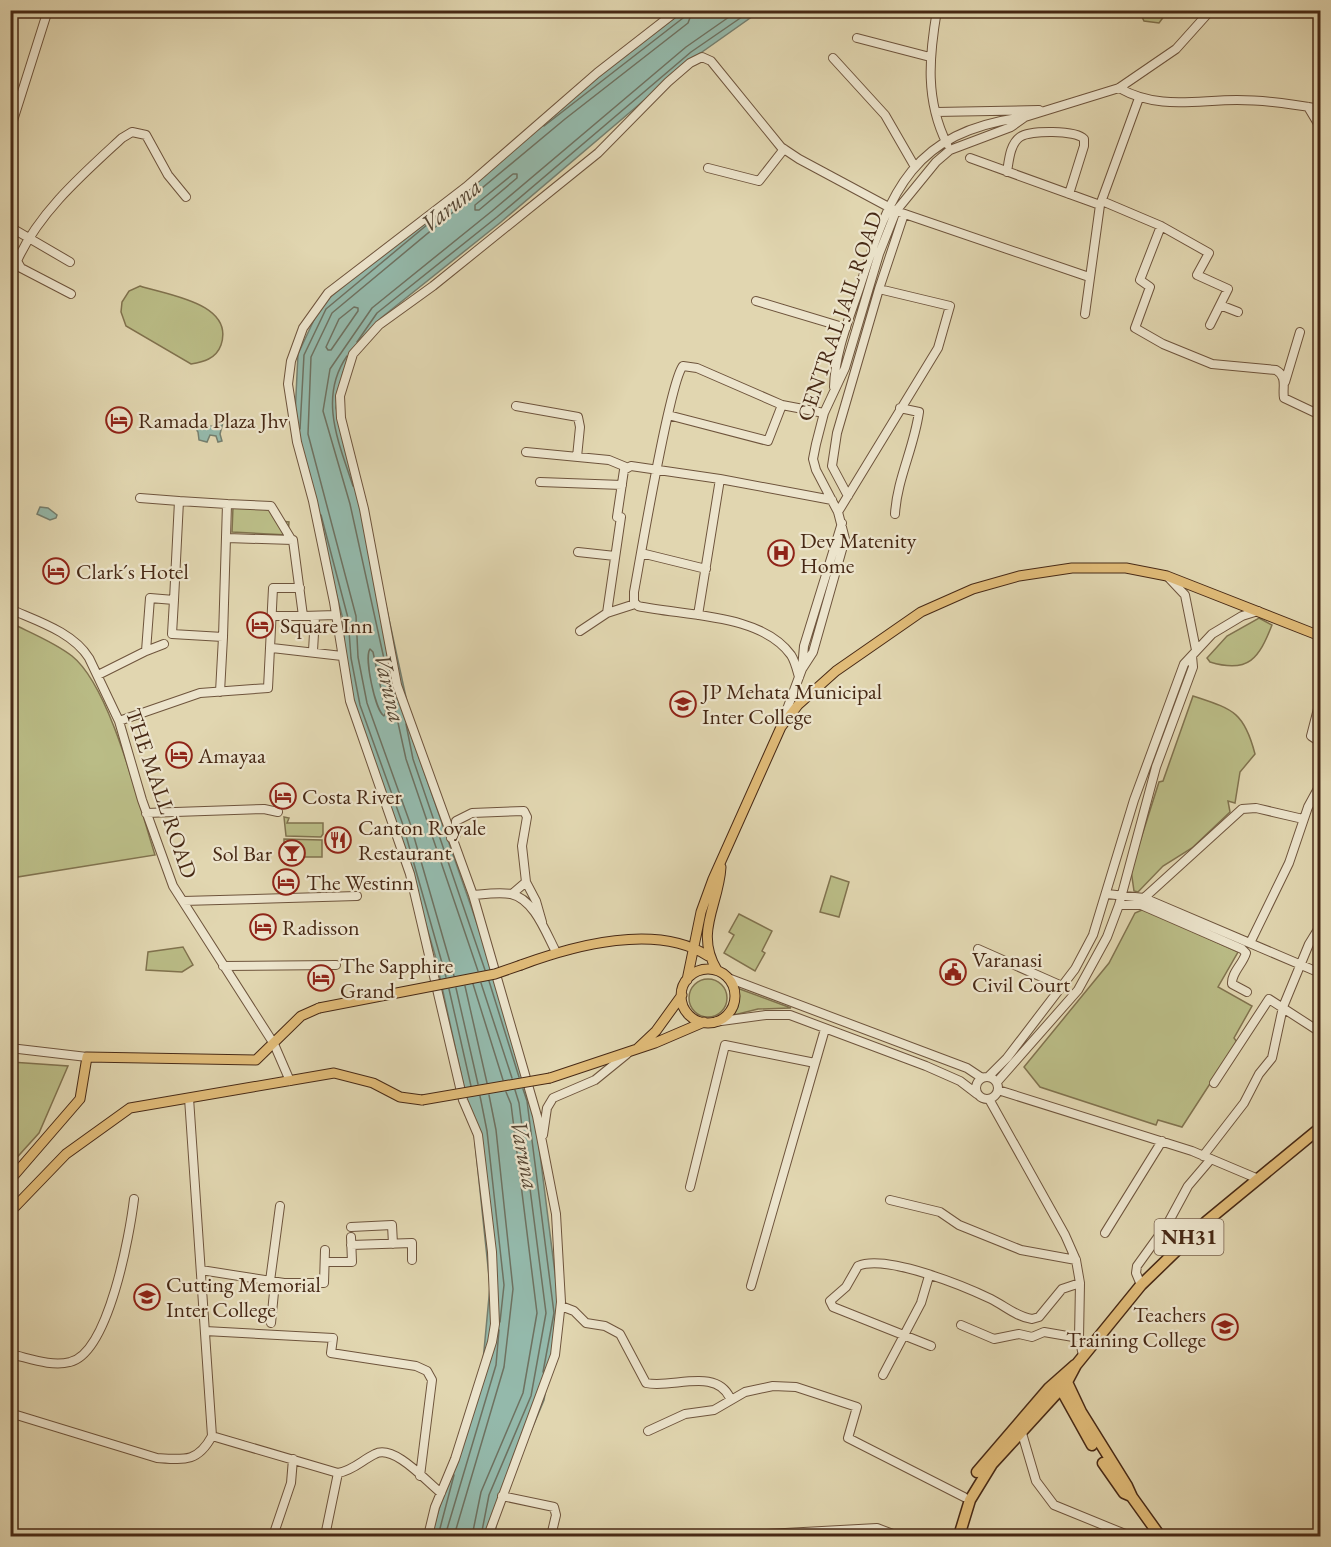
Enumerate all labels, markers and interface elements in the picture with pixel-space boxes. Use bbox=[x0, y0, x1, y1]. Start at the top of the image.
water label: Varuna bbox=[414, 171, 488, 239]
street label: CENTRAL JAIL ROAD bbox=[790, 207, 889, 425]
hotel icon: Ramada Plaza Jhv bbox=[104, 405, 134, 435]
place label: Ramada Plaza Jhv bbox=[138, 406, 288, 435]
place label: Dev Matenity Home bbox=[800, 526, 917, 580]
hospital icon: Dev Matenity Home bbox=[766, 538, 796, 568]
hotel icon: Clark´s Hotel bbox=[41, 556, 71, 586]
place label: Clark´s Hotel bbox=[76, 557, 189, 586]
hotel icon: Square Inn bbox=[245, 610, 275, 640]
place label: Square Inn bbox=[280, 611, 374, 640]
water label: Varuna bbox=[368, 650, 413, 725]
place label: JP Mehata Municipal Inter College bbox=[700, 677, 882, 731]
school or university icon: JP Mehata Municipal Inter College bbox=[668, 689, 698, 719]
street label: THE MALL ROAD bbox=[119, 704, 204, 882]
hotel icon: Amayaa bbox=[164, 740, 194, 770]
place label: Amayaa bbox=[197, 741, 266, 770]
hotel icon: Costa River bbox=[268, 781, 298, 811]
place label: Costa River bbox=[302, 782, 402, 811]
place label: Canton Royale Restaurant bbox=[358, 813, 486, 867]
restaurant icon: Canton Royale Restaurant bbox=[323, 825, 353, 855]
bar icon: Sol Bar bbox=[277, 838, 307, 868]
place label: Sol Bar bbox=[212, 839, 273, 868]
hotel icon: The Westinn bbox=[271, 867, 301, 897]
place label: The Westinn bbox=[306, 868, 415, 897]
hotel icon: Radisson bbox=[248, 912, 278, 942]
place label: Radisson bbox=[282, 913, 360, 942]
place label: Varanasi Civil Court bbox=[972, 945, 1070, 999]
place label: The Sapphire Grand bbox=[340, 951, 454, 1005]
public building icon: Varanasi Civil Court bbox=[938, 957, 968, 987]
hotel icon: The Sapphire Grand bbox=[306, 963, 336, 993]
water label: Varuna bbox=[504, 1118, 547, 1192]
road number: NH31 bbox=[1154, 1219, 1224, 1255]
place label: Cutting Memorial Inter College bbox=[166, 1270, 321, 1324]
school or university icon: Cutting Memorial Inter College bbox=[132, 1282, 162, 1312]
place label: Teachers Training College bbox=[1066, 1300, 1206, 1354]
school or university icon: Teachers Training College bbox=[1210, 1312, 1240, 1342]

